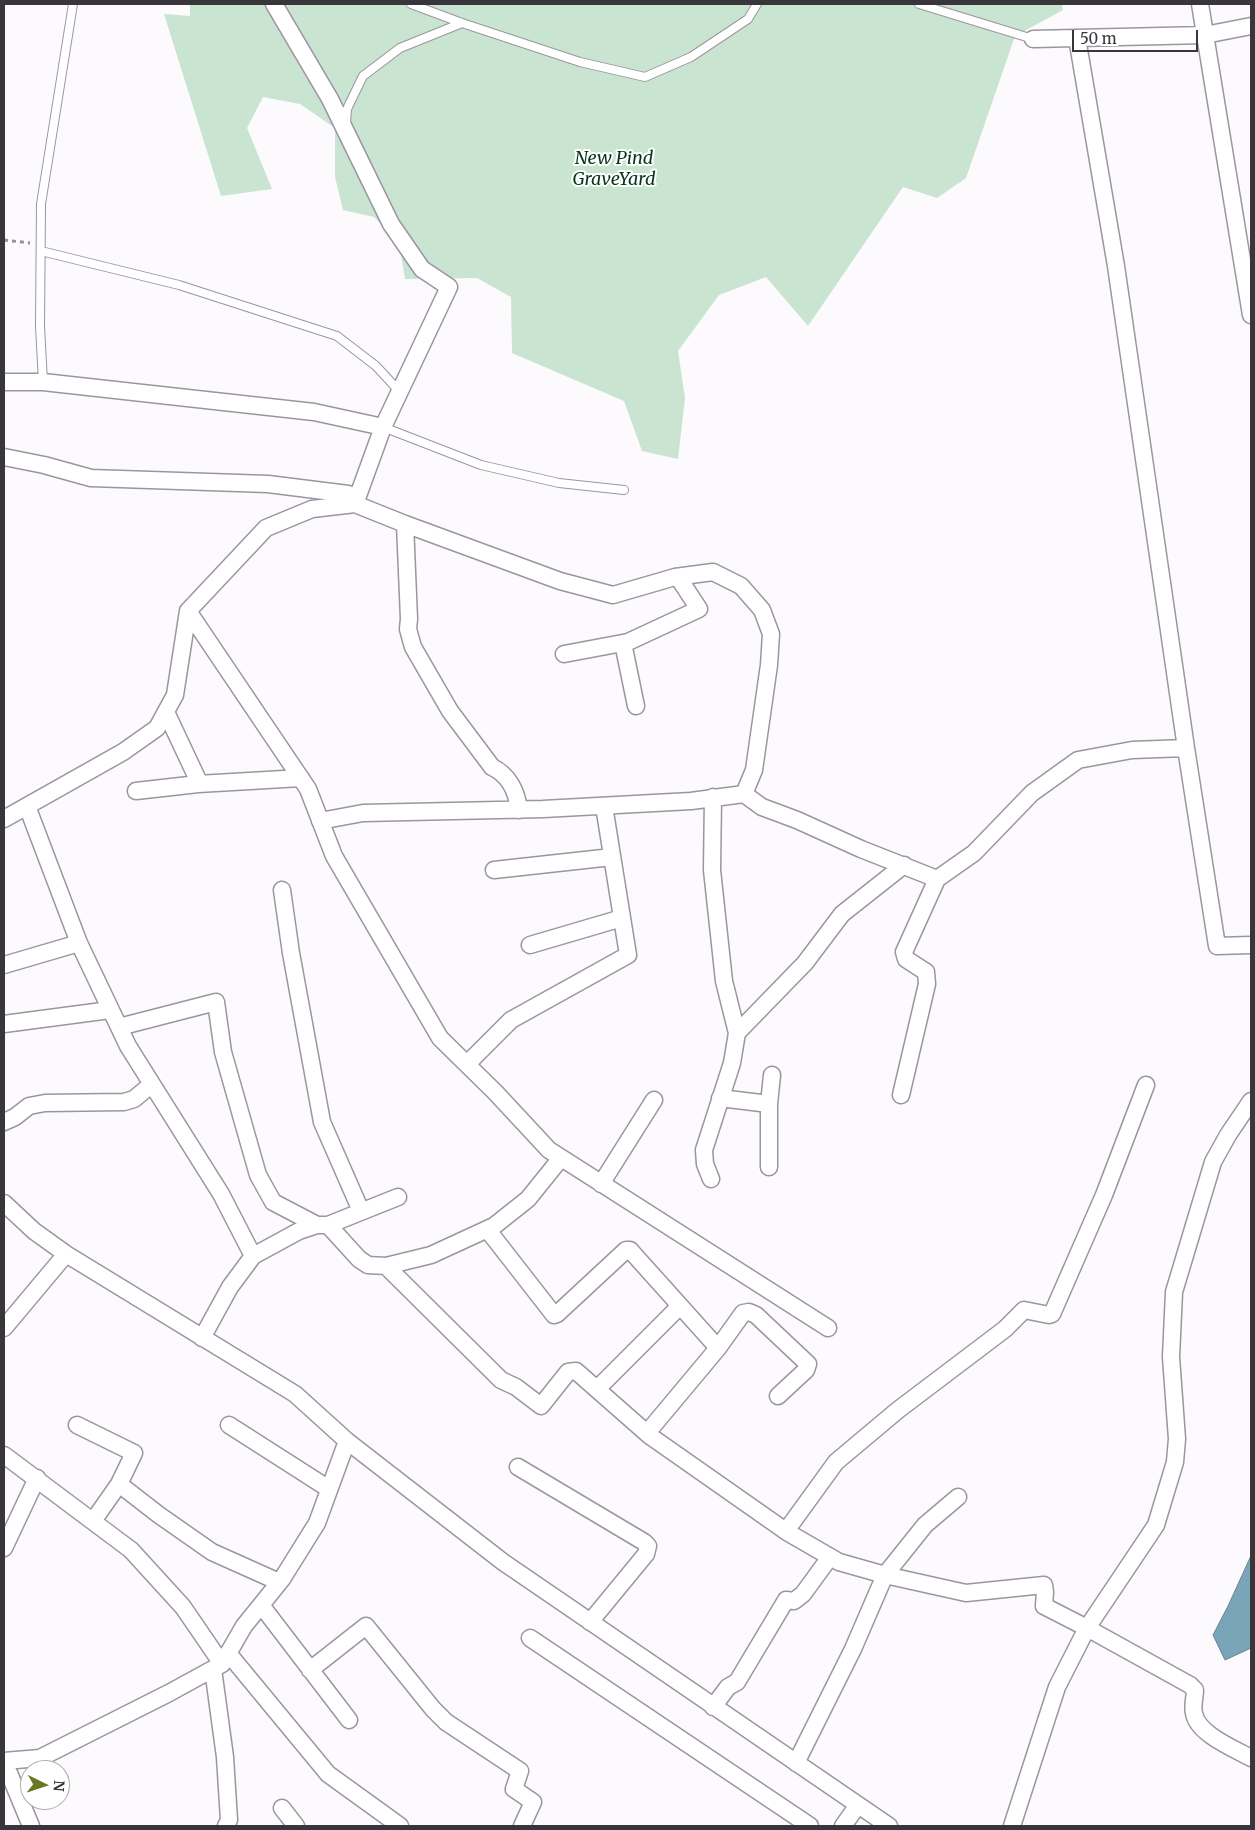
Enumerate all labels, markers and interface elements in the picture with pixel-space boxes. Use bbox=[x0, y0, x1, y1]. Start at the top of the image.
scale bar bbox=[1075, 20, 1201, 52]
text: 50 m bbox=[1080, 29, 1117, 48]
park label: New Pind GraveYard bbox=[573, 148, 655, 190]
north arrow bbox=[20, 1760, 70, 1810]
text: N bbox=[50, 1780, 68, 1792]

